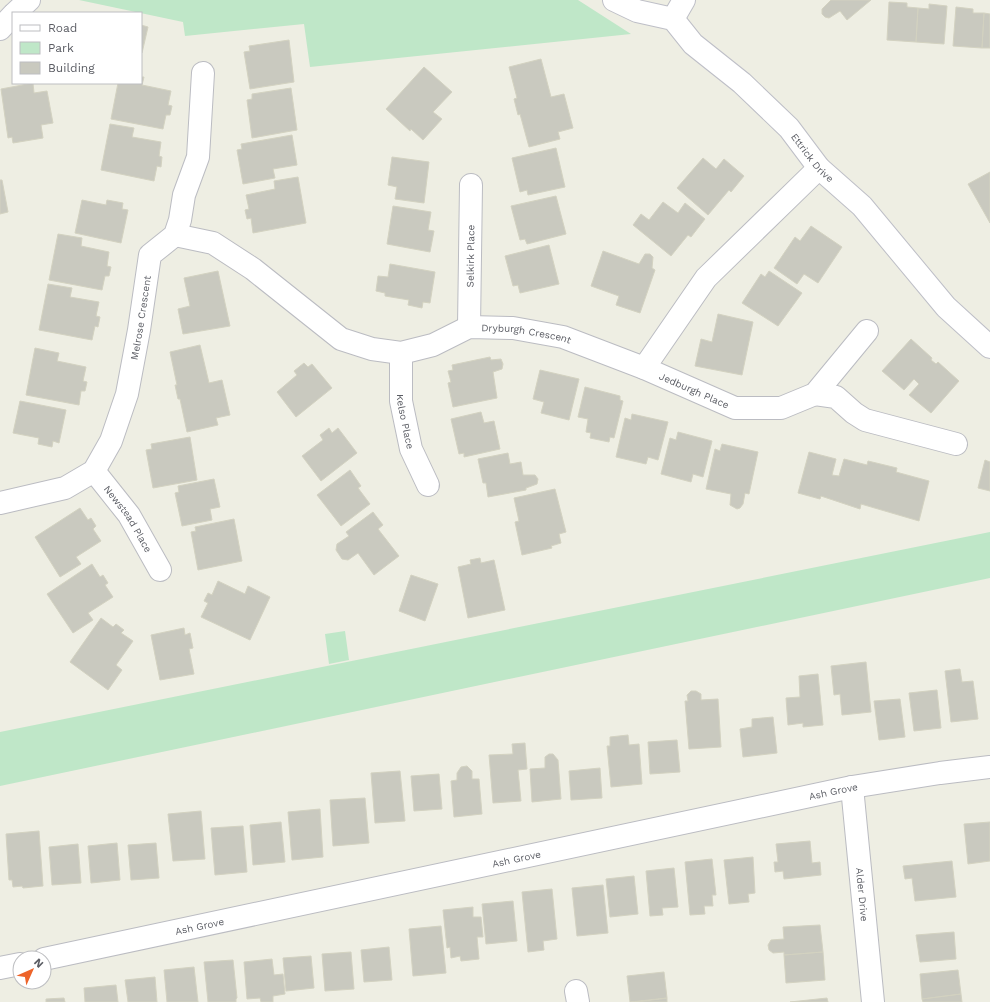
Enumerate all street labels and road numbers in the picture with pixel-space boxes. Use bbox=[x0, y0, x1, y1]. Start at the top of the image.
street label: Ettrick Drive bbox=[789, 131, 836, 185]
street label: Selkirk Place bbox=[465, 224, 476, 287]
street label: Melrose Crescent bbox=[129, 274, 153, 361]
street label: Dryburgh Crescent bbox=[481, 322, 574, 346]
street label: Jedburgh Place bbox=[658, 370, 731, 411]
street label: Kelso Place bbox=[395, 394, 416, 450]
street label: Newstead Place bbox=[102, 484, 154, 555]
street label: Ash Grove bbox=[808, 781, 859, 802]
street label: Ash Grove bbox=[491, 848, 542, 869]
street label: Alder Drive bbox=[854, 867, 870, 922]
street label: Ash Grove bbox=[174, 916, 225, 937]

